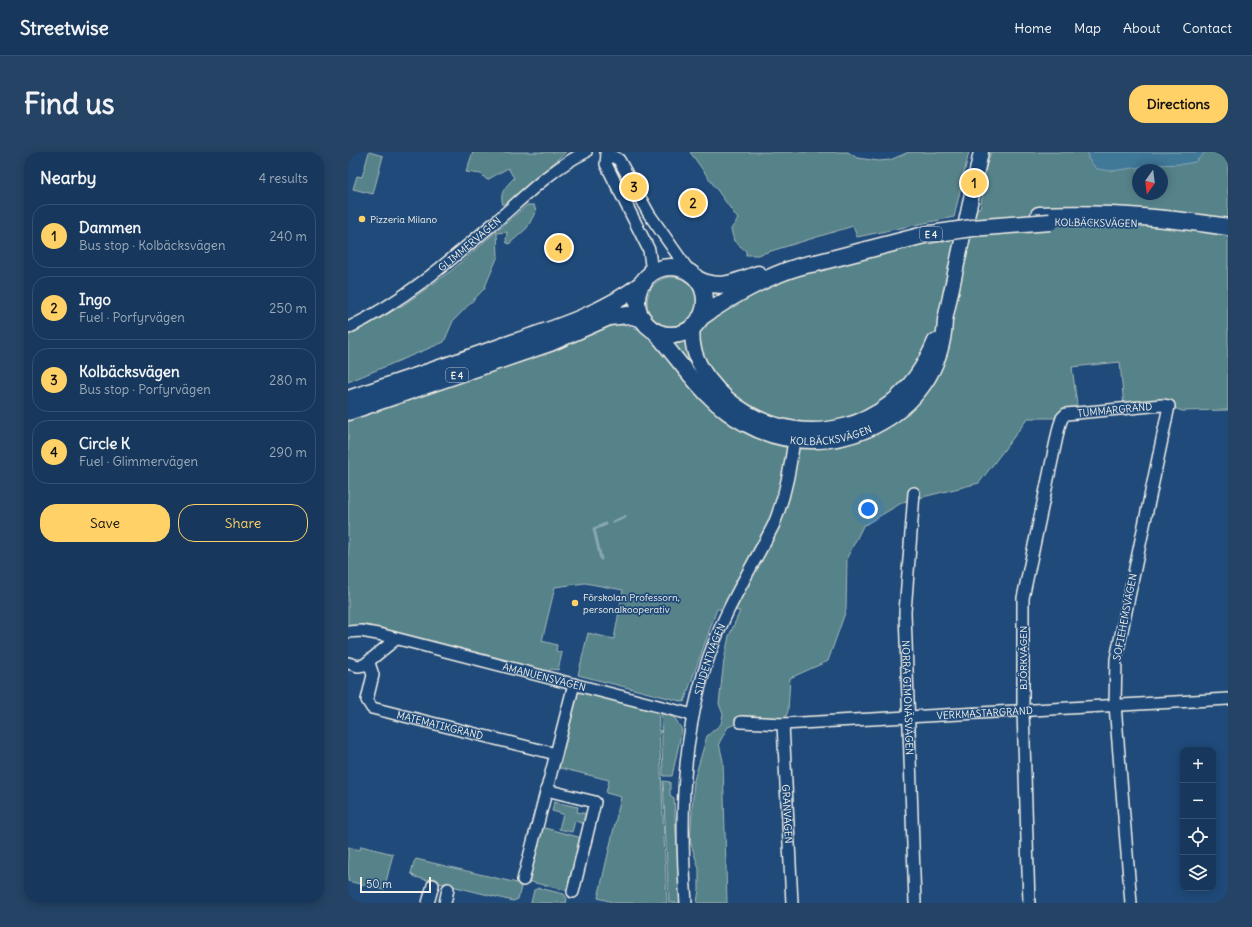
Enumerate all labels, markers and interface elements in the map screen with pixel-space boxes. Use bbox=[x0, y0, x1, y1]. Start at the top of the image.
text: Streetwise bbox=[20, 16, 109, 40]
text: Home bbox=[1014, 19, 1052, 37]
text: Map bbox=[1074, 19, 1101, 37]
text: About bbox=[1123, 19, 1161, 37]
text: Contact bbox=[1183, 19, 1232, 37]
button: Directions bbox=[1129, 85, 1228, 123]
text: Find us bbox=[24, 86, 115, 122]
north arrow bbox=[1132, 164, 1168, 200]
text: Nearby bbox=[40, 167, 96, 189]
pin: 1 bbox=[961, 168, 987, 198]
text: 4 results bbox=[259, 170, 308, 187]
pin: 3 bbox=[621, 172, 647, 202]
pin: 2 bbox=[680, 188, 706, 218]
place label: Pizzeria Milano bbox=[370, 213, 437, 226]
marker: Pizzeria Milano bbox=[357, 214, 367, 224]
street label: GLIMMERVÄGEN bbox=[435, 214, 503, 274]
street label: KOLBÄCKSVÄGEN bbox=[1054, 216, 1138, 230]
text: Dammen bbox=[79, 218, 141, 237]
road number: E 4 bbox=[920, 227, 942, 241]
text: 1 bbox=[51, 228, 57, 245]
text: 240 m bbox=[270, 228, 307, 245]
pin: 4 bbox=[546, 233, 572, 263]
text: Bus stop · Kolbäcksvägen bbox=[79, 237, 225, 254]
text: Ingo bbox=[79, 290, 111, 309]
text: 2 bbox=[50, 300, 58, 317]
text: 250 m bbox=[269, 300, 307, 317]
text: Fuel · Porfyrvägen bbox=[79, 309, 185, 326]
text: Kolbäcksvägen bbox=[79, 362, 180, 381]
road number: E 4 bbox=[446, 368, 468, 382]
text: 3 bbox=[50, 372, 58, 389]
text: 280 m bbox=[269, 372, 307, 389]
text: Bus stop · Porfyrvägen bbox=[79, 381, 211, 398]
street label: TUMMARGRÄND bbox=[1077, 399, 1153, 419]
street label: KOLBÄCKSVÄGEN bbox=[789, 422, 874, 448]
text: Circle K bbox=[79, 434, 130, 453]
text: 4 bbox=[50, 444, 58, 461]
text: 290 m bbox=[269, 444, 307, 461]
text: Fuel · Glimmervägen bbox=[79, 453, 198, 470]
your location bbox=[858, 499, 878, 519]
button: Save bbox=[40, 504, 170, 542]
button: Share bbox=[178, 504, 308, 542]
street label: SOFIEHEMSVÄGEN bbox=[1110, 572, 1140, 662]
place label: Förskolan Professorn, personalkooperativ bbox=[583, 591, 680, 616]
marker: Förskolan Professorn, personalkooperativ bbox=[570, 598, 580, 608]
street label: STUDENTVÄGEN bbox=[691, 621, 728, 696]
street label: BJÖRKVÄGEN bbox=[1017, 626, 1030, 690]
street label: NORRA GIMONÄSVÄGEN bbox=[899, 640, 916, 755]
street label: AMANUENSVÄGEN bbox=[501, 660, 587, 694]
street label: VERKMÄSTARGRÄND bbox=[936, 703, 1033, 722]
street label: MATEMATIKGRÄND bbox=[395, 708, 485, 742]
map controls bbox=[1180, 747, 1216, 891]
button: + bbox=[1180, 747, 1216, 783]
button: − bbox=[1180, 783, 1216, 819]
street label: GRANVÄGEN bbox=[780, 784, 796, 844]
button: locate bbox=[1180, 819, 1216, 855]
button: layers bbox=[1180, 855, 1216, 891]
scale bar bbox=[360, 875, 431, 894]
text: 50 m bbox=[366, 877, 392, 891]

